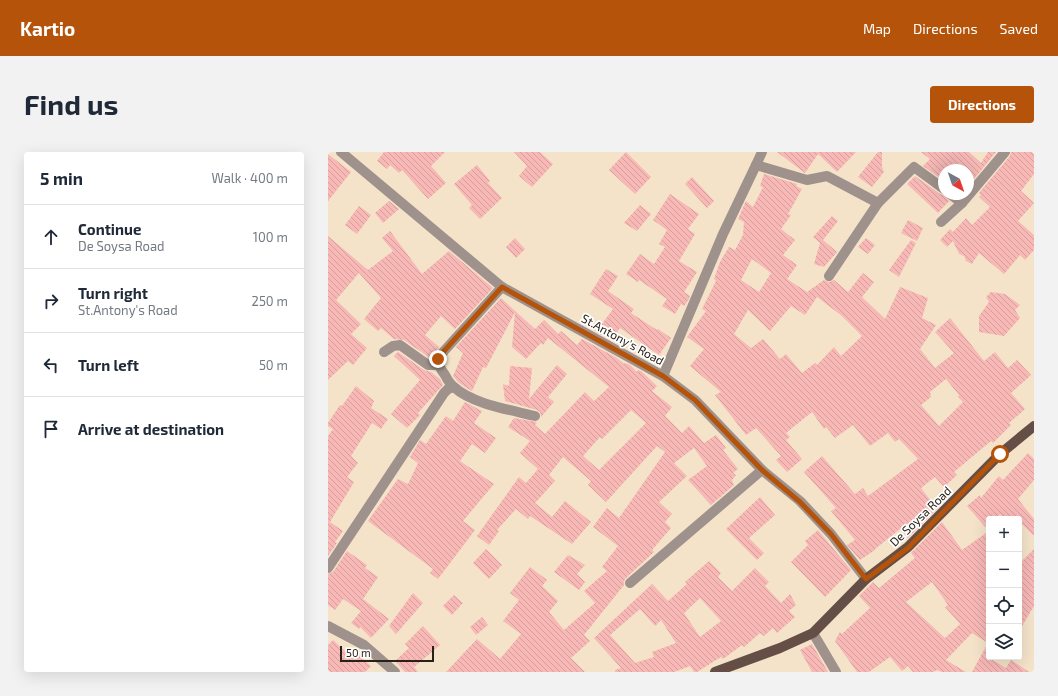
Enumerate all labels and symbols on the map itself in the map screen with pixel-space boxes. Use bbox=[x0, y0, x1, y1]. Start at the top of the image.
north arrow bbox=[938, 164, 974, 200]
street label: St.Antony's Road bbox=[579, 311, 667, 367]
route end bbox=[429, 350, 447, 368]
route start bbox=[991, 445, 1009, 463]
street label: De Soysa Road bbox=[886, 483, 954, 549]
scale bar bbox=[340, 644, 434, 663]

